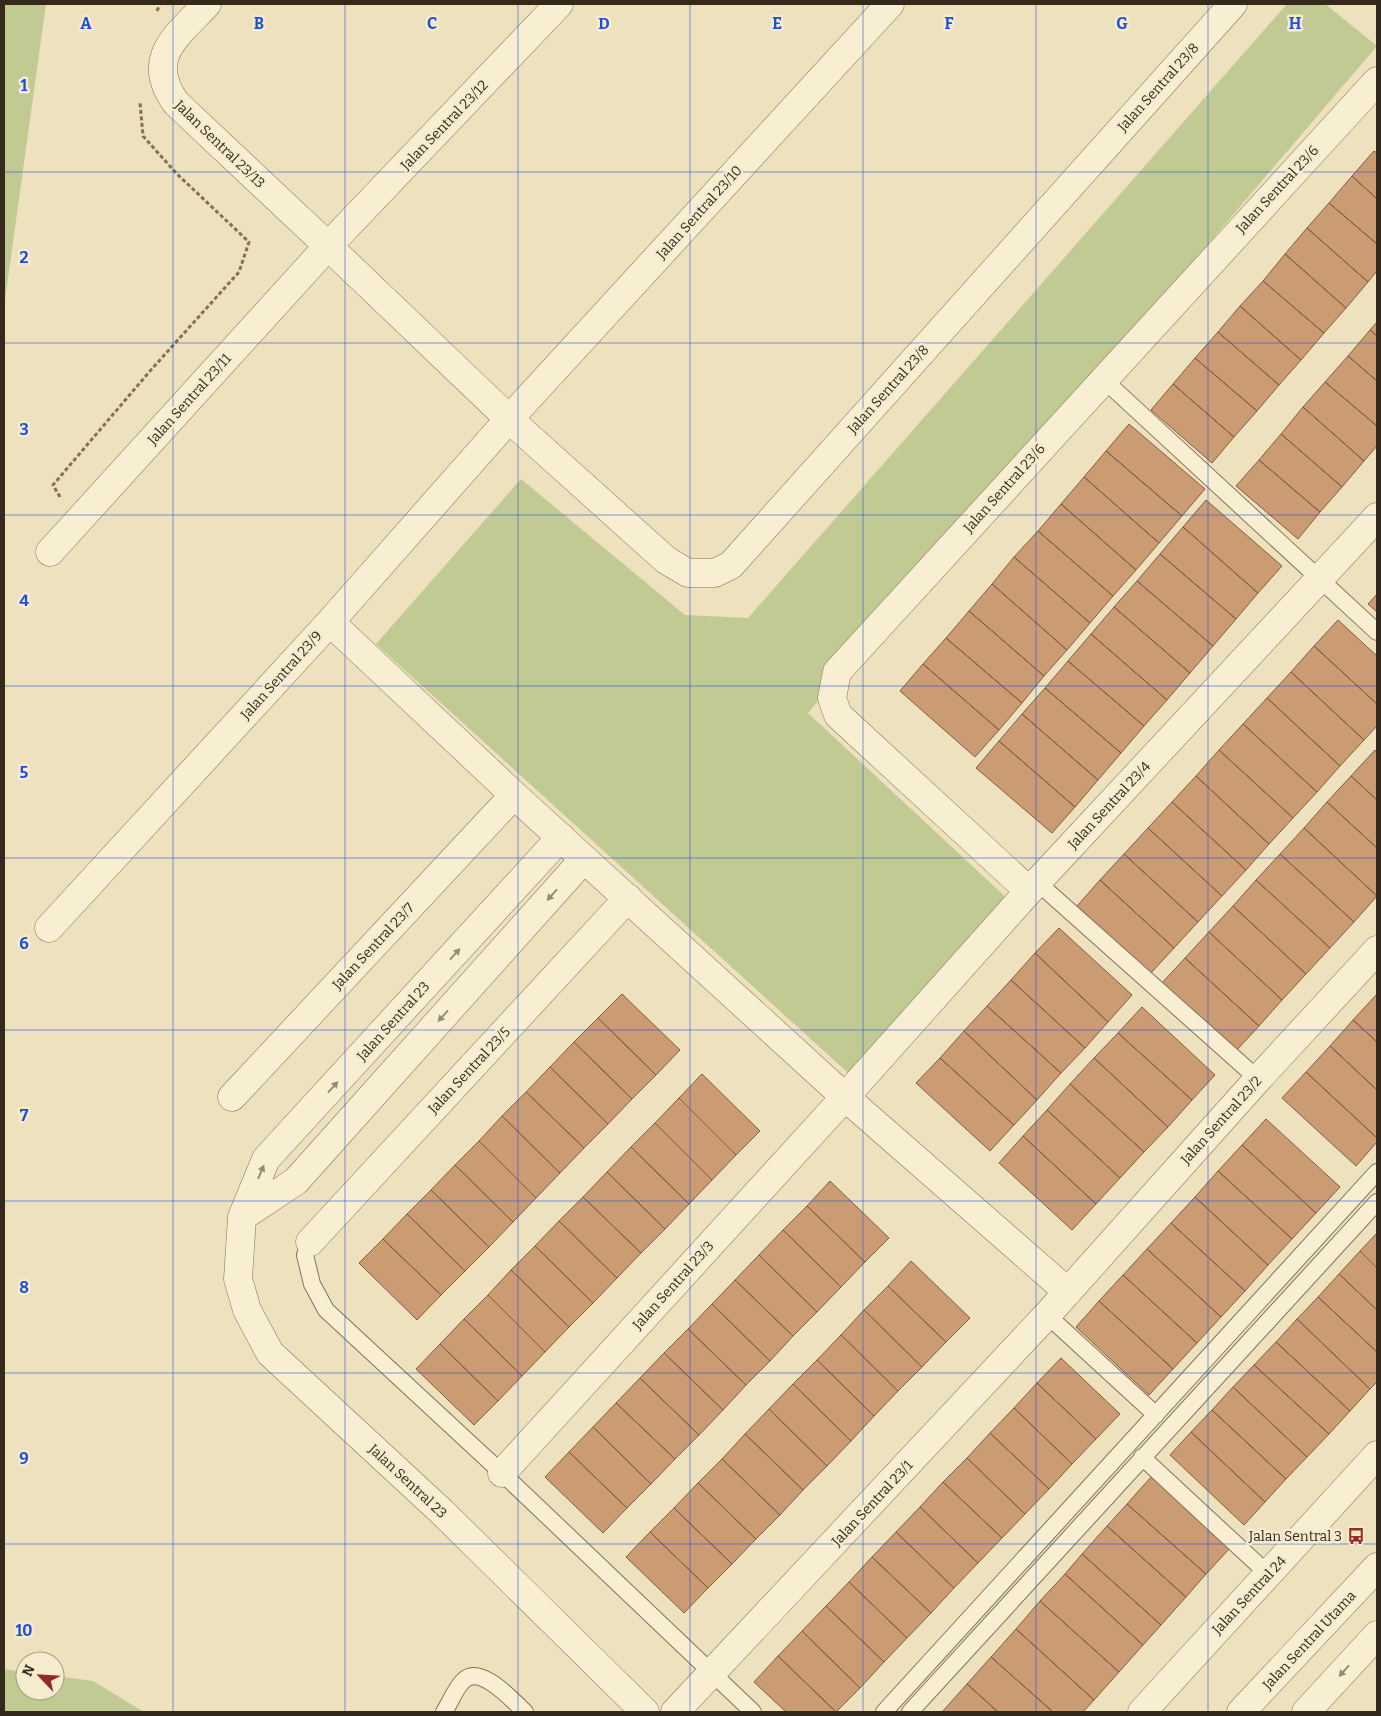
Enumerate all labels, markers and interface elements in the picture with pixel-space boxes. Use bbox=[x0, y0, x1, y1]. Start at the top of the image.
text: A bbox=[80, 14, 92, 33]
text: B bbox=[254, 14, 264, 33]
text: C bbox=[427, 14, 437, 33]
text: D bbox=[598, 14, 610, 33]
text: E bbox=[772, 14, 782, 33]
text: F bbox=[945, 14, 954, 33]
text: G bbox=[1116, 14, 1128, 33]
text: H bbox=[1289, 14, 1302, 33]
street label: Jalan Sentral 23/8 bbox=[1113, 39, 1203, 136]
text: 1 bbox=[21, 76, 28, 95]
street label: Jalan Sentral 23/12 bbox=[396, 77, 492, 175]
street label: Jalan Sentral 23/13 bbox=[170, 96, 268, 192]
street label: Jalan Sentral 23/6 bbox=[1232, 142, 1322, 237]
street label: Jalan Sentral 23/10 bbox=[652, 162, 746, 263]
text: 2 bbox=[19, 248, 29, 267]
street label: Jalan Sentral 23/8 bbox=[843, 341, 933, 438]
street label: Jalan Sentral 23/11 bbox=[143, 350, 235, 449]
text: 3 bbox=[19, 420, 29, 439]
street label: Jalan Sentral 23/6 bbox=[959, 441, 1049, 537]
text: 4 bbox=[19, 591, 29, 610]
street label: Jalan Sentral 23/9 bbox=[236, 628, 326, 724]
street label: Jalan Sentral 23/4 bbox=[1064, 758, 1154, 853]
text: 5 bbox=[20, 763, 29, 782]
one-way arrow bbox=[546, 888, 558, 900]
street label: Jalan Sentral 23/7 bbox=[328, 900, 418, 994]
text: 6 bbox=[19, 934, 29, 953]
one-way arrow bbox=[449, 948, 461, 960]
street label: Jalan Sentral 23 bbox=[353, 978, 433, 1065]
one-way arrow bbox=[438, 1009, 449, 1022]
street label: Jalan Sentral 23/5 bbox=[424, 1023, 514, 1118]
street label: Jalan Sentral 23/2 bbox=[1177, 1073, 1265, 1169]
one-way arrow bbox=[327, 1081, 339, 1093]
text: 7 bbox=[20, 1106, 29, 1125]
one-way arrow bbox=[257, 1165, 265, 1179]
street label: Jalan Sentral 23/3 bbox=[629, 1238, 718, 1334]
text: 8 bbox=[19, 1278, 29, 1297]
street label: Jalan Sentral 23 bbox=[364, 1440, 450, 1522]
text: 9 bbox=[19, 1449, 29, 1468]
street label: Jalan Sentral 23/1 bbox=[828, 1457, 917, 1550]
bus stop icon: Jalan Sentral 3 bbox=[1346, 1526, 1366, 1546]
place label: Jalan Sentral 3 bbox=[1248, 1528, 1342, 1545]
street label: Jalan Sentral 24 bbox=[1208, 1553, 1290, 1639]
street label: Jalan Sentral Utama bbox=[1258, 1587, 1360, 1694]
text: 10 bbox=[15, 1621, 33, 1640]
north arrow bbox=[15, 1651, 65, 1701]
text: N bbox=[19, 1662, 39, 1679]
one-way arrow bbox=[1338, 1664, 1350, 1676]

